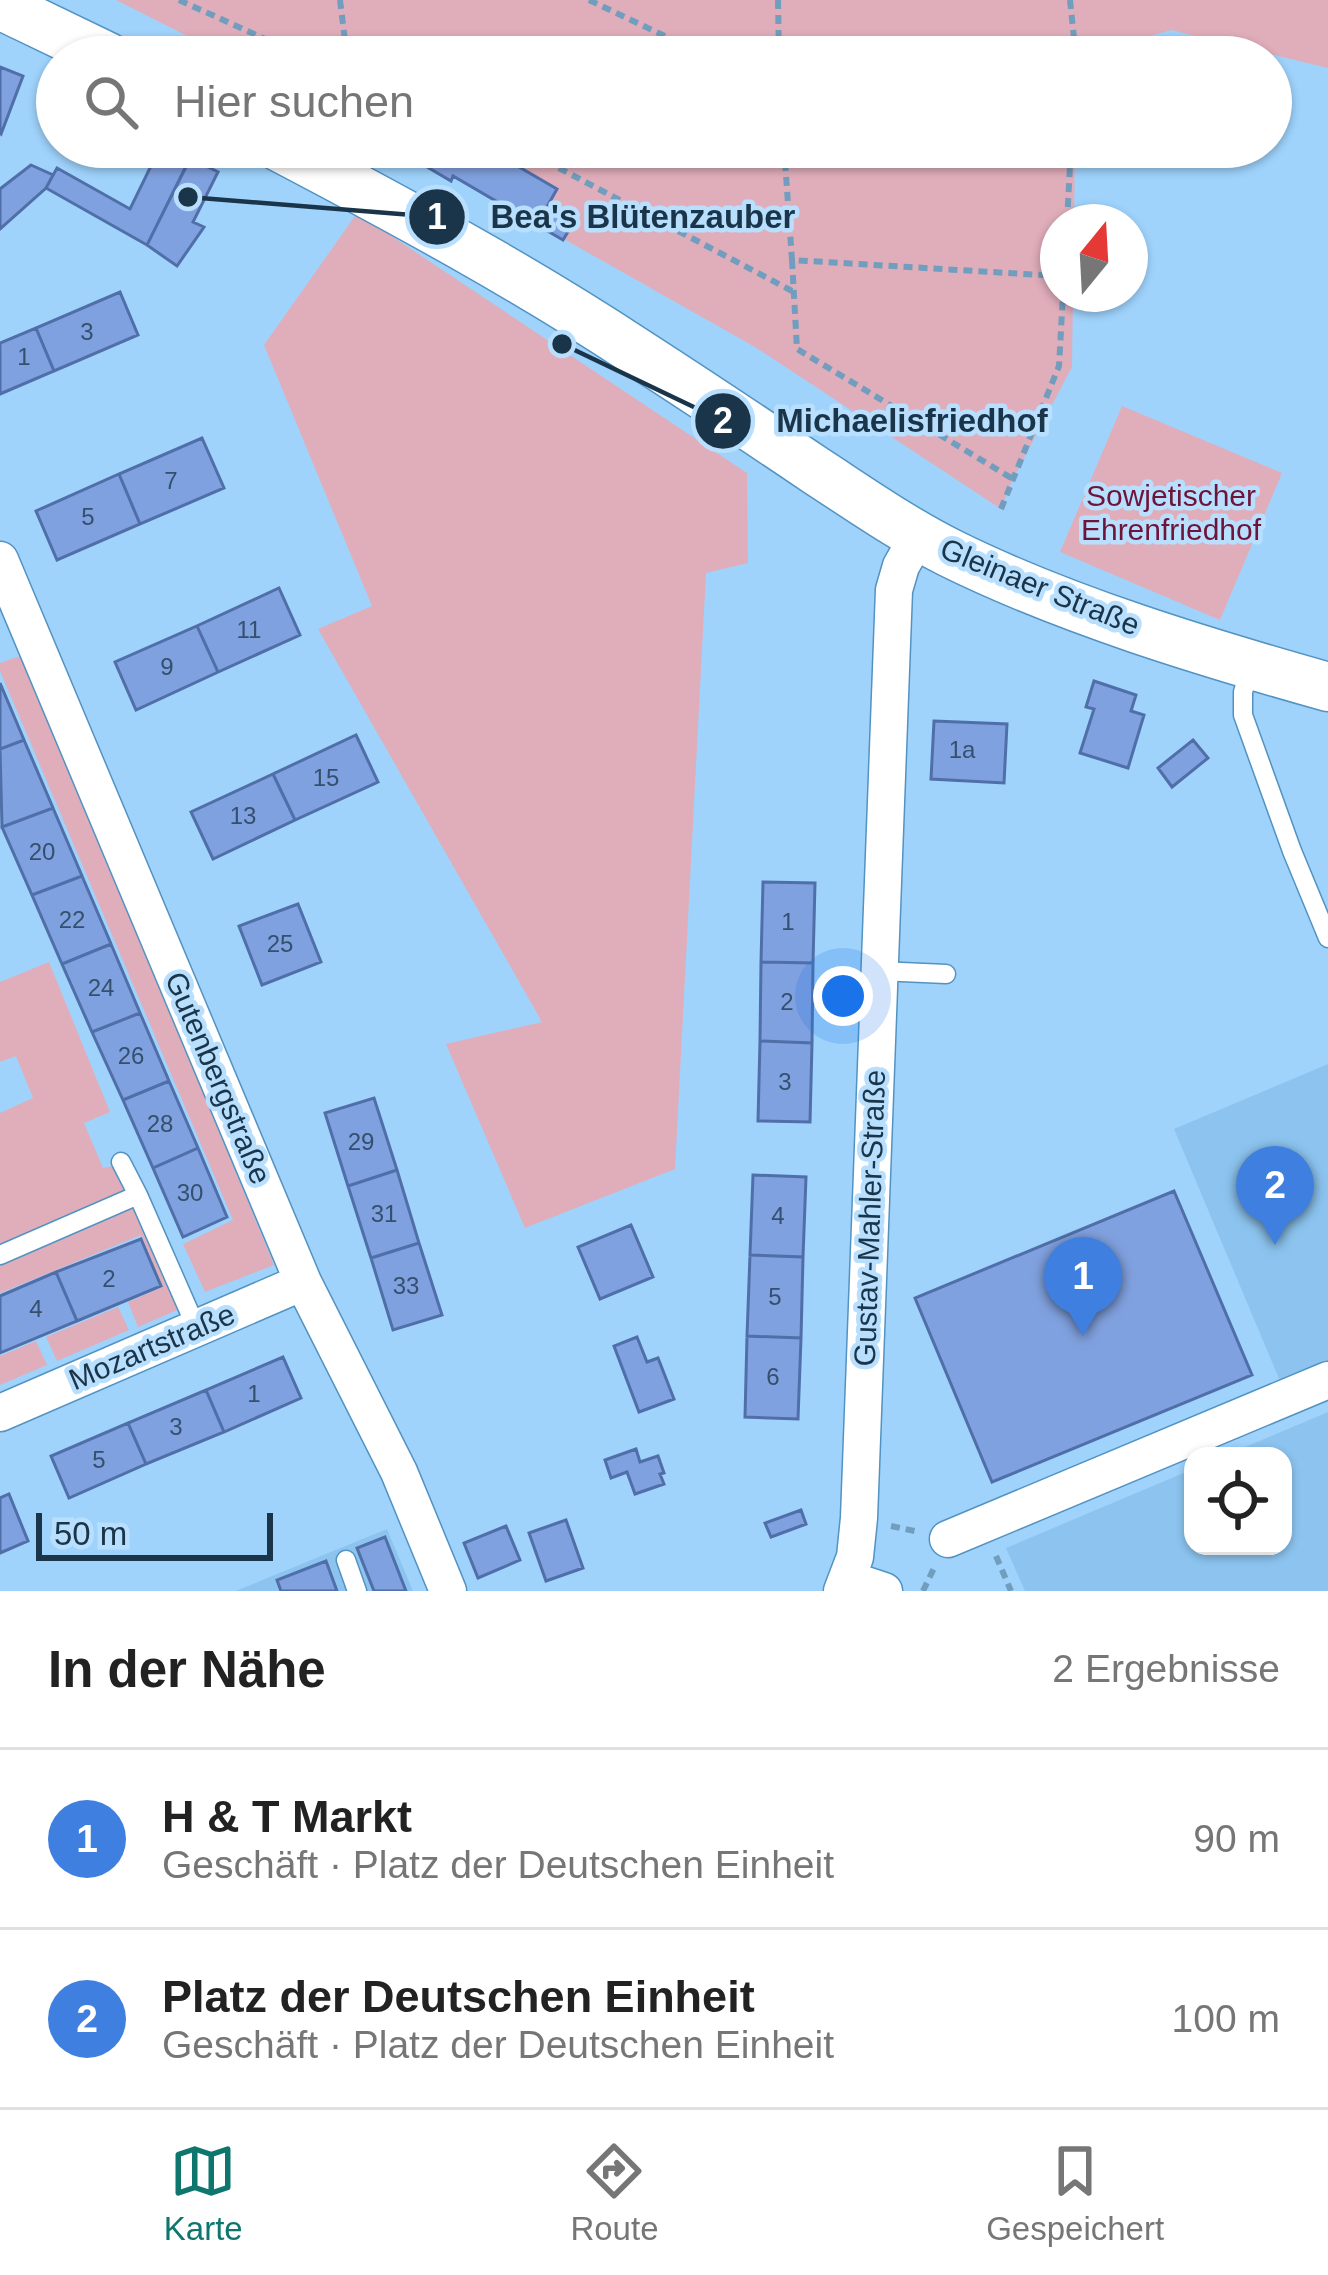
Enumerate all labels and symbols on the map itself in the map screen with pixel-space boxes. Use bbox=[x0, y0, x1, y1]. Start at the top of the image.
callout: Bea's Blütenzauber bbox=[407, 182, 820, 251]
text: 1 bbox=[427, 196, 447, 237]
text: Bea's Blütenzauber bbox=[491, 198, 796, 235]
north arrow bbox=[1040, 204, 1148, 312]
house number: 3 bbox=[80, 318, 94, 345]
house number: 1 bbox=[17, 343, 31, 370]
callout: Michaelisfriedhof bbox=[693, 386, 1072, 455]
text: 2 bbox=[713, 400, 733, 441]
text: Michaelisfriedhof bbox=[776, 402, 1049, 439]
house number: 7 bbox=[164, 467, 178, 494]
park label: Sowjetischer Ehrenfriedhof bbox=[1081, 479, 1262, 546]
house number: 5 bbox=[81, 503, 95, 530]
street label: Gleinaer Straße bbox=[936, 532, 1145, 641]
house number: 11 bbox=[237, 616, 261, 643]
house number: 9 bbox=[160, 653, 174, 680]
house number: 1a bbox=[949, 736, 976, 763]
house number: 15 bbox=[313, 764, 339, 791]
house number: 13 bbox=[230, 802, 256, 829]
house number: 20 bbox=[29, 838, 55, 865]
house number: 22 bbox=[59, 906, 85, 933]
house number: 1 bbox=[781, 908, 795, 935]
house number: 25 bbox=[267, 930, 293, 957]
your location bbox=[813, 966, 873, 1026]
street label: Gutenbergstraße bbox=[159, 967, 278, 1189]
house number: 24 bbox=[88, 974, 114, 1001]
house number: 2 bbox=[780, 988, 794, 1015]
house number: 26 bbox=[118, 1042, 144, 1069]
house number: 3 bbox=[778, 1068, 792, 1095]
street label: Gustav-Mahler-Straße bbox=[848, 1069, 891, 1367]
house number: 28 bbox=[147, 1110, 173, 1137]
house number: 29 bbox=[348, 1128, 374, 1155]
pin: 2 bbox=[1236, 1146, 1314, 1245]
house number: 30 bbox=[177, 1179, 203, 1206]
house number: 31 bbox=[371, 1200, 397, 1227]
house number: 4 bbox=[771, 1202, 785, 1229]
pin: 1 bbox=[1044, 1237, 1122, 1336]
house number: 2 bbox=[102, 1265, 116, 1292]
house number: 33 bbox=[393, 1272, 419, 1299]
house number: 5 bbox=[768, 1283, 782, 1310]
house number: 4 bbox=[29, 1295, 43, 1322]
street label: Mozartstraße bbox=[64, 1297, 240, 1396]
house number: 6 bbox=[766, 1363, 780, 1390]
house number: 1 bbox=[247, 1380, 261, 1407]
house number: 3 bbox=[169, 1413, 183, 1440]
house number: 5 bbox=[92, 1446, 106, 1473]
scale bar bbox=[36, 1507, 273, 1560]

